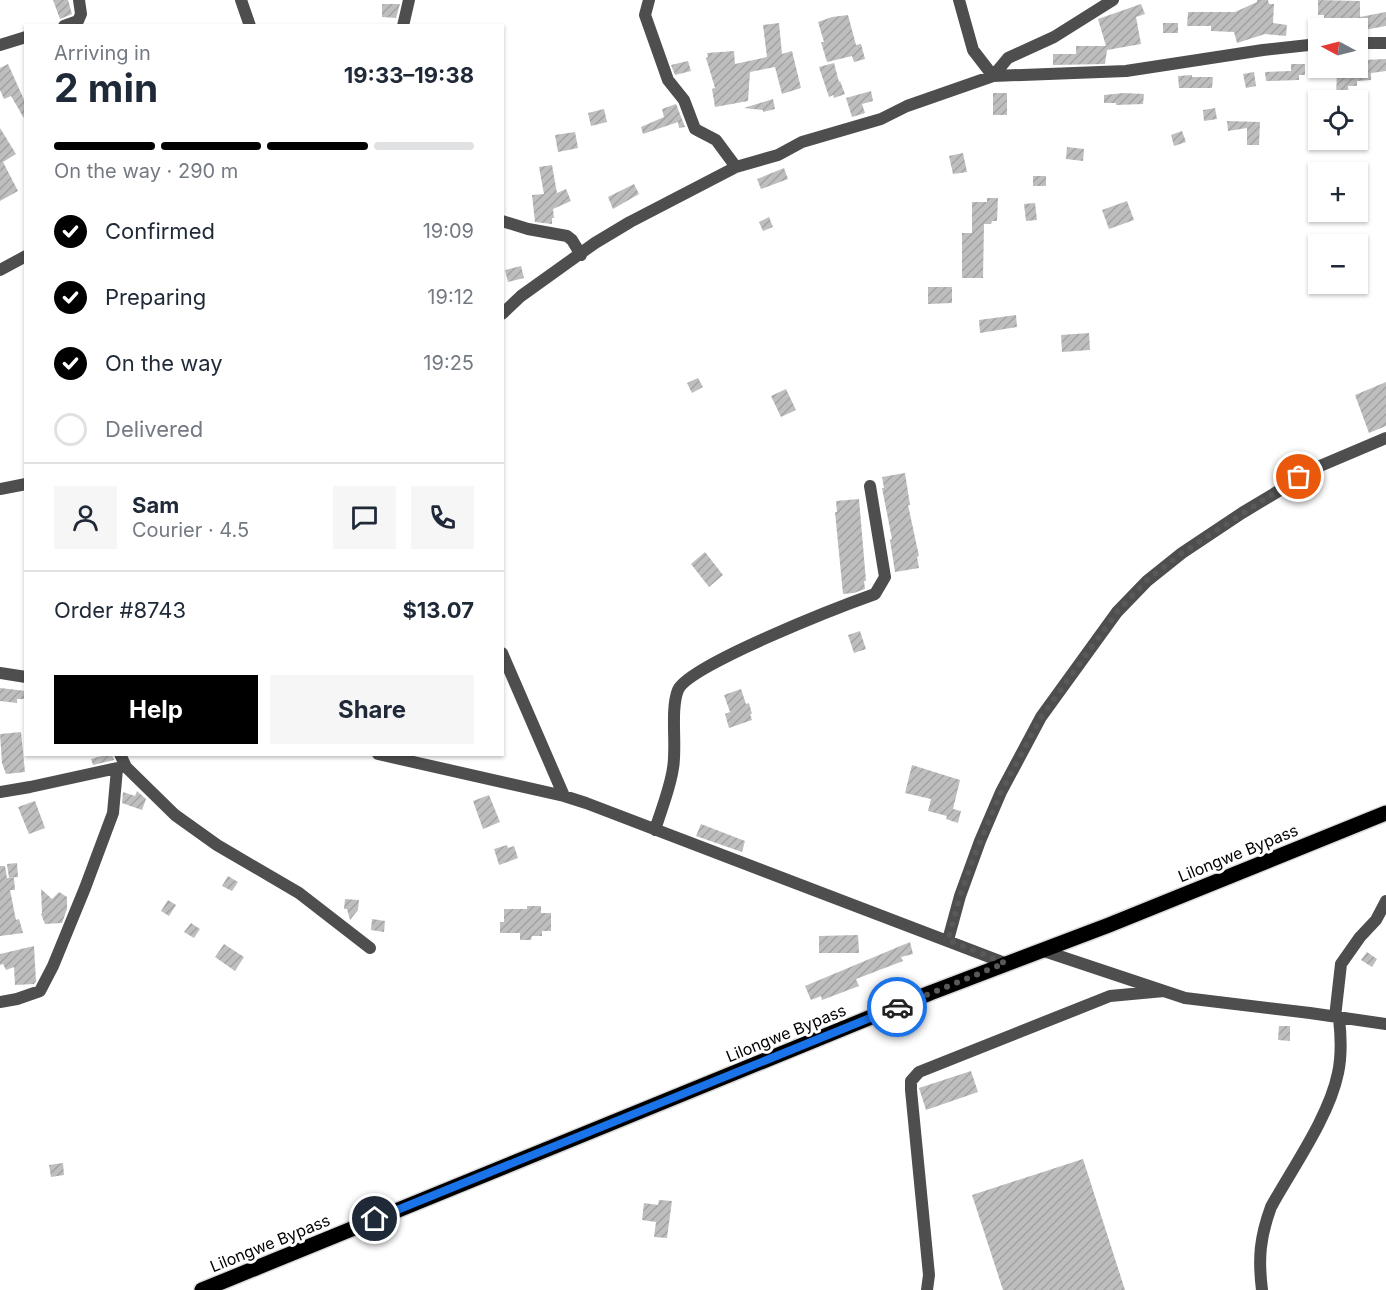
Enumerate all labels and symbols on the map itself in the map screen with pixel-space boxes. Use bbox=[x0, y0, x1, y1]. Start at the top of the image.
north arrow bbox=[1308, 18, 1368, 78]
pin bbox=[1273, 451, 1324, 502]
street label: Lilongwe Bypass bbox=[1175, 820, 1301, 886]
courier bbox=[867, 977, 927, 1037]
street label: Lilongwe Bypass bbox=[723, 1000, 849, 1066]
pin bbox=[349, 1193, 400, 1244]
street label: Lilongwe Bypass bbox=[207, 1210, 333, 1276]

